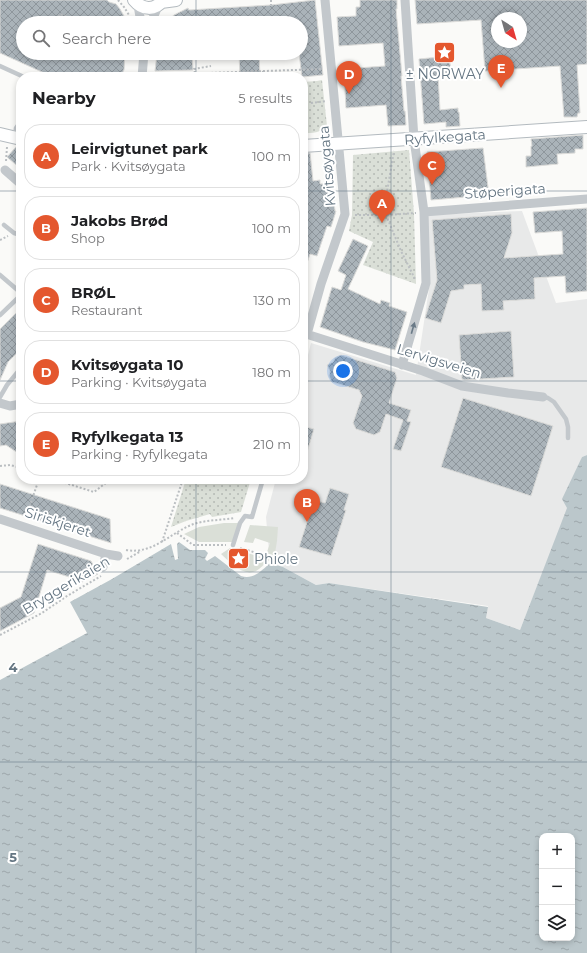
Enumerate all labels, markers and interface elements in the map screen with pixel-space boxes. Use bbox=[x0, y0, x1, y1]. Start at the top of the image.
north arrow bbox=[491, 12, 527, 48]
search box bbox=[16, 16, 308, 60]
icon: search bbox=[30, 27, 52, 49]
text: Search here bbox=[62, 29, 151, 48]
place icon: ± NORWAY bbox=[432, 39, 458, 65]
pin: E bbox=[488, 55, 514, 88]
pin: D bbox=[336, 61, 362, 94]
place label: ± NORWAY bbox=[406, 65, 484, 83]
text: Nearby bbox=[32, 88, 96, 108]
text: 5 results bbox=[238, 90, 292, 106]
street label: Kvitsøygata bbox=[315, 125, 339, 207]
street label: Ryfylkegata bbox=[404, 125, 486, 149]
text: Leirvigtunet park bbox=[71, 139, 208, 158]
text: A bbox=[41, 148, 51, 164]
text: 100 m bbox=[252, 148, 291, 164]
pin: C bbox=[419, 152, 445, 185]
text: Park · Kvitsøygata bbox=[71, 158, 186, 174]
street label: Støperigata bbox=[464, 179, 546, 203]
pin: A bbox=[369, 190, 395, 223]
text: Jakobs Brød bbox=[71, 211, 168, 230]
text: B bbox=[41, 220, 51, 236]
text: 100 m bbox=[252, 220, 291, 236]
text: Shop bbox=[71, 230, 105, 246]
text: BRØL bbox=[71, 283, 115, 302]
text: C bbox=[41, 292, 51, 308]
text: 130 m bbox=[253, 292, 291, 308]
text: Restaurant bbox=[71, 302, 142, 318]
one-way arrow bbox=[410, 321, 416, 333]
street label: Lervigsveien bbox=[394, 340, 484, 382]
text: Kvitsøygata 10 bbox=[71, 355, 183, 374]
your location bbox=[333, 361, 353, 381]
text: D bbox=[41, 364, 51, 380]
text: 180 m bbox=[252, 364, 291, 380]
text: Parking · Kvitsøygata bbox=[71, 374, 207, 390]
text: Ryfylkegata 13 bbox=[71, 427, 184, 446]
text: E bbox=[42, 436, 50, 452]
text: 210 m bbox=[253, 436, 291, 452]
text: Parking · Ryfylkegata bbox=[71, 446, 208, 462]
pin: B bbox=[294, 489, 320, 522]
street label: Siriskjeret bbox=[23, 503, 94, 541]
place icon: Phiole bbox=[226, 546, 252, 572]
place label: Phiole bbox=[254, 550, 298, 568]
street label: Bryggerikaien bbox=[19, 552, 113, 618]
text: 4 bbox=[9, 659, 18, 675]
map controls bbox=[539, 833, 575, 941]
button: + bbox=[539, 833, 575, 869]
text: 5 bbox=[9, 849, 17, 865]
button: − bbox=[539, 869, 575, 905]
button: layers bbox=[539, 905, 575, 941]

